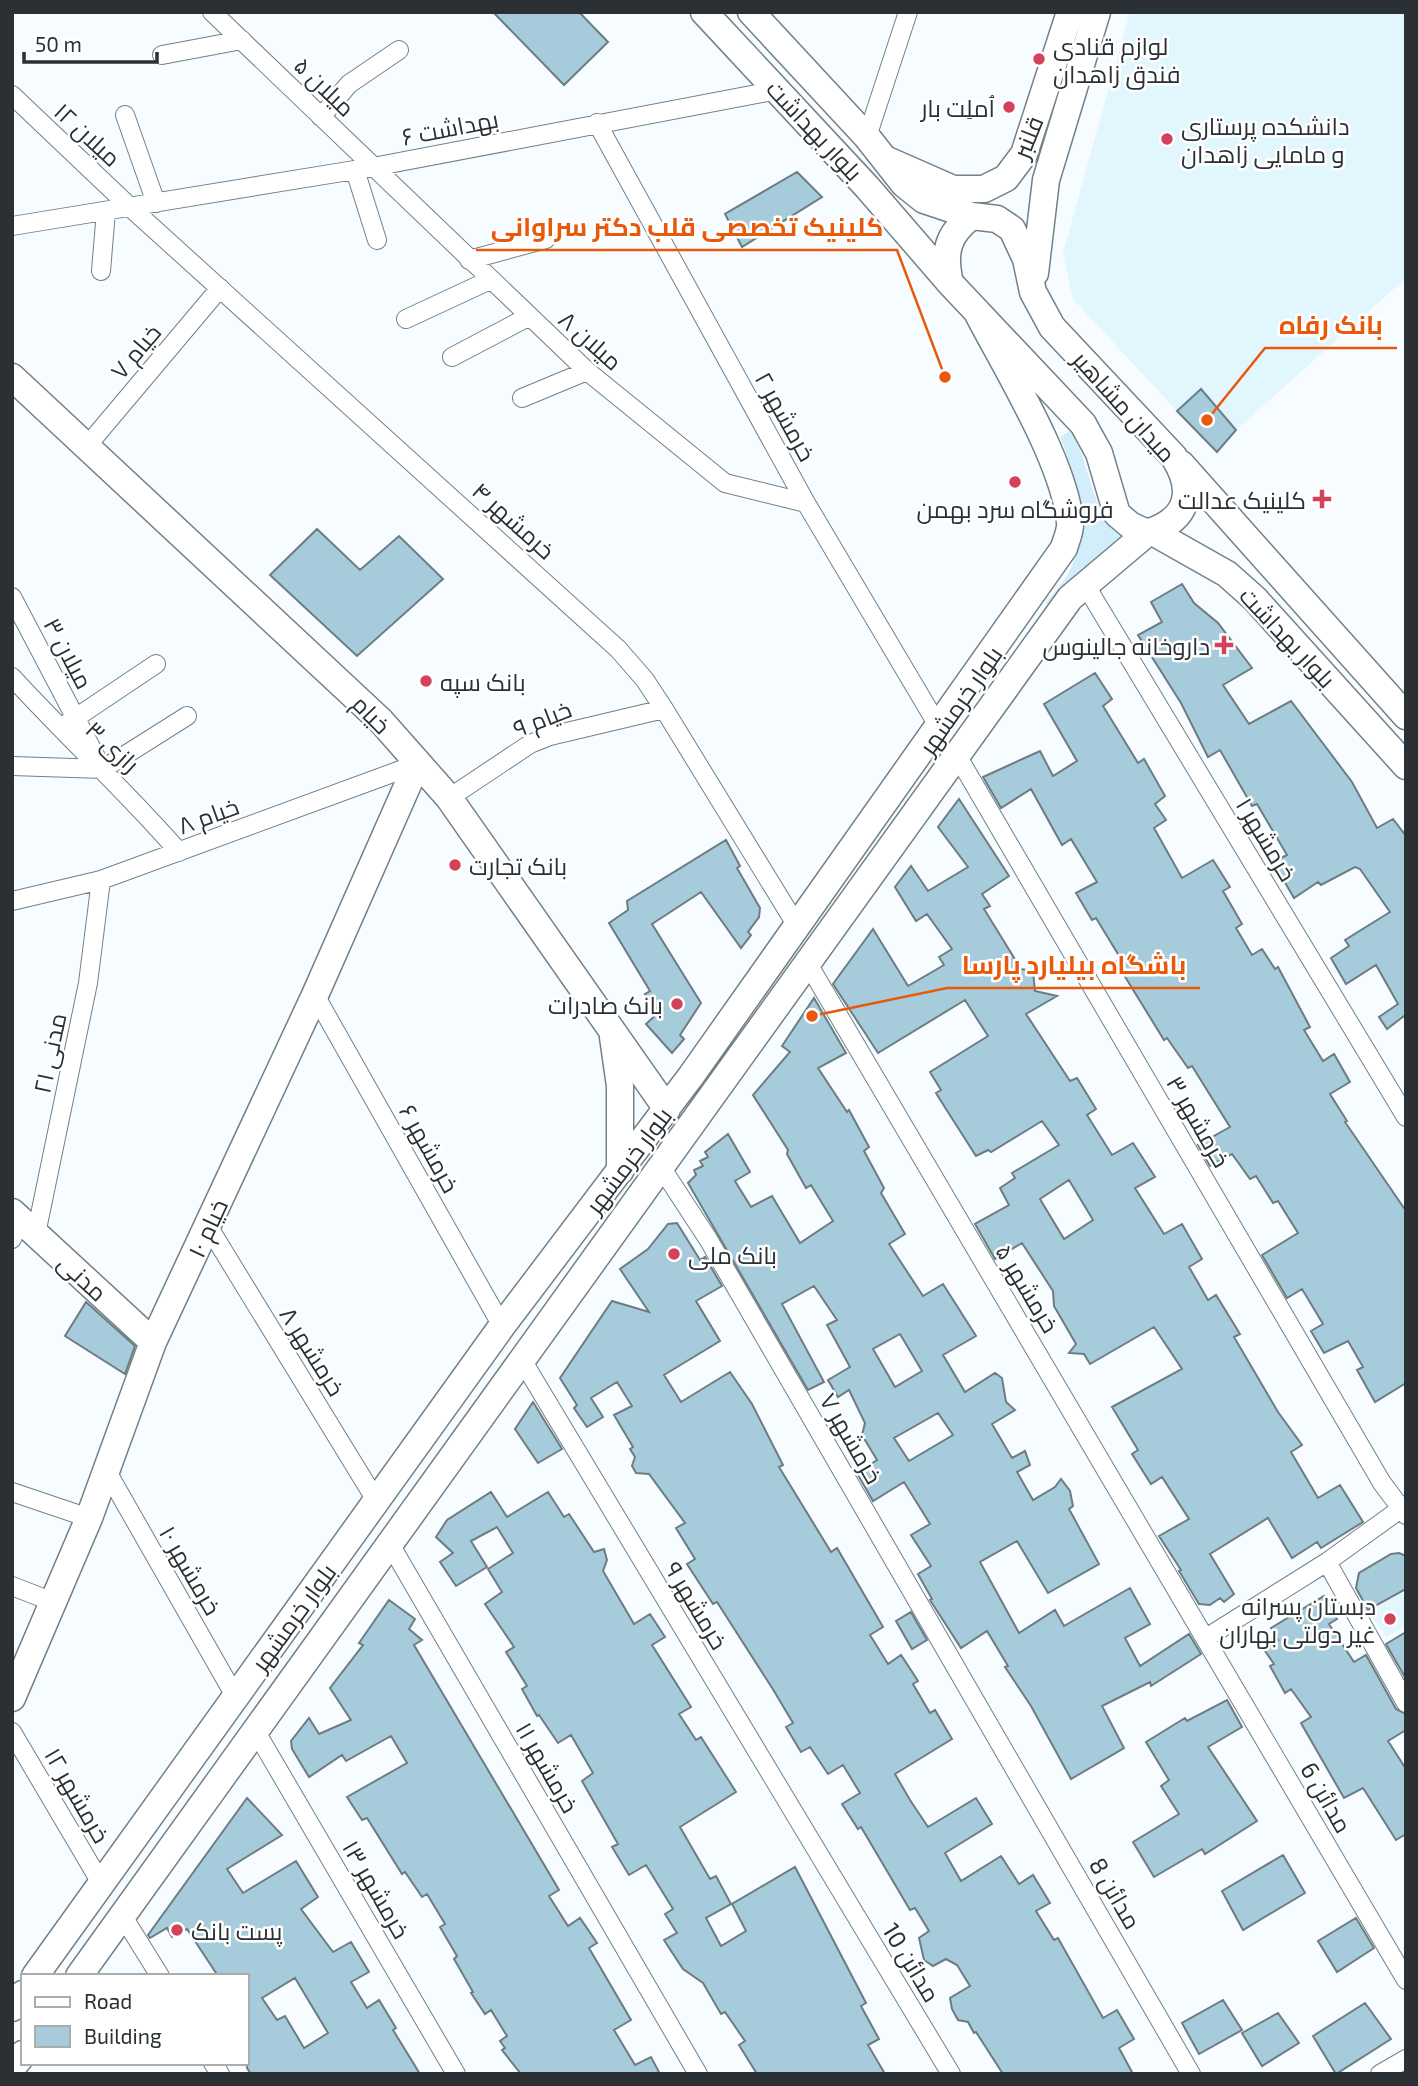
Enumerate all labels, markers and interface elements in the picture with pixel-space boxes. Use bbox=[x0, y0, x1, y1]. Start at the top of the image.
scale bar bbox=[24, 21, 158, 65]
text: 50 m bbox=[35, 31, 82, 56]
place label: لوازم قنادی فندق زاهدان bbox=[1053, 31, 1181, 90]
street label: میلان ۵ bbox=[288, 50, 361, 123]
marker: لوازم قنادی فندق زاهدان bbox=[1031, 51, 1047, 67]
street label: بلوار بهداشت bbox=[760, 74, 869, 187]
place label: اُملِت بار bbox=[919, 93, 995, 122]
street label: میلان ۱۲ bbox=[48, 96, 127, 173]
marker: اُملِت بار bbox=[1001, 99, 1017, 115]
street label: بهداشت ۶ bbox=[399, 103, 501, 152]
place label: دانشکده پرستاری و مامایی زاهدان bbox=[1181, 111, 1350, 169]
street label: قلنبر bbox=[1005, 112, 1049, 164]
marker: دانشکده پرستاری و مامایی زاهدان bbox=[1159, 131, 1175, 147]
callout: کلینیک تخصصی قلب دکتر سراوانی bbox=[476, 203, 897, 250]
text: کلینیک تخصصی قلب دکتر سراوانی bbox=[491, 210, 883, 243]
callout: بانک رفاه bbox=[1265, 301, 1397, 348]
street label: میلان ۸ bbox=[553, 304, 629, 377]
text: بانک رفاه bbox=[1279, 308, 1383, 340]
street label: خیام ۷ bbox=[104, 318, 169, 386]
street label: میدان مشاهیر bbox=[1065, 343, 1182, 468]
street label: خرمشهر ۲ bbox=[749, 366, 822, 466]
marker: فروشگاه سرد بهمن bbox=[1007, 474, 1023, 490]
street label: خرمشهر ۴ bbox=[466, 475, 561, 565]
place label: کلینیک عدالت bbox=[1178, 485, 1306, 514]
marker: کلینیک عدالت bbox=[1312, 489, 1332, 509]
place label: فروشگاه سرد بهمن bbox=[917, 494, 1113, 524]
street label: بلوار بهداشت bbox=[1233, 581, 1342, 694]
street label: میلان ۳ bbox=[37, 613, 100, 694]
place label: داروخانه جالینوس bbox=[1042, 631, 1210, 661]
marker: داروخانه جالینوس bbox=[1216, 637, 1232, 653]
street label: بلوار خرمشهر bbox=[911, 640, 1009, 762]
place label: بانک سپه bbox=[440, 667, 526, 698]
marker: بانک سپه bbox=[418, 673, 434, 689]
street label: خیام bbox=[345, 689, 397, 741]
street label: خیام ۹ bbox=[509, 694, 576, 745]
street label: رازی ۳ bbox=[80, 714, 146, 779]
street label: خیام ۸ bbox=[174, 791, 244, 842]
street label: خرمشهر ۱ bbox=[1230, 792, 1303, 887]
place label: بانک تجارت bbox=[469, 851, 567, 880]
marker: بانک تجارت bbox=[447, 857, 463, 873]
callout: باشگاه بیلیارد پارسا bbox=[947, 941, 1200, 988]
text: باشگاه بیلیارد پارسا bbox=[962, 948, 1186, 983]
place label: بانک صادرات bbox=[548, 990, 663, 1019]
marker: بانک صادرات bbox=[669, 996, 685, 1012]
street label: مدنی ۲۱ bbox=[26, 1010, 73, 1096]
street label: خرمشهر ۳ bbox=[1160, 1070, 1237, 1173]
street label: خرمشهر ۶ bbox=[393, 1099, 466, 1198]
street label: بلوار خرمشهر bbox=[577, 1101, 678, 1221]
street label: خیام ۱۰ bbox=[181, 1194, 236, 1263]
street label: خرمشهر ۵ bbox=[989, 1238, 1066, 1338]
place label: بانک ملی bbox=[688, 1240, 777, 1270]
marker: بانک ملی bbox=[666, 1246, 682, 1262]
street label: مدنی bbox=[52, 1247, 113, 1307]
street label: خرمشهر ۸ bbox=[273, 1301, 352, 1402]
street label: خرمشهر ۷ bbox=[814, 1387, 890, 1489]
street label: خرمشهر ۱۰ bbox=[153, 1520, 228, 1620]
street label: خرمشهر ۹ bbox=[659, 1556, 735, 1655]
street label: بلوار خرمشهر bbox=[243, 1558, 342, 1678]
place label: دبستان پسرانه غیر دولتی بهاران bbox=[1219, 1591, 1376, 1649]
marker: دبستان پسرانه غیر دولتی بهاران bbox=[1382, 1611, 1398, 1627]
street label: خرمشهر ۱۱ bbox=[510, 1717, 586, 1818]
street label: خرمشهر ۱۲ bbox=[38, 1742, 117, 1848]
street label: مدائن 6 bbox=[1294, 1756, 1359, 1838]
street label: خرمشهر ۱۳ bbox=[336, 1835, 417, 1944]
street label: مدائن 8 bbox=[1083, 1852, 1148, 1934]
place label: پست بانک bbox=[191, 1916, 283, 1948]
street label: مدائن 10 bbox=[876, 1917, 947, 2007]
marker: پست بانک bbox=[169, 1922, 185, 1938]
legend bbox=[21, 1974, 248, 2065]
text: Road bbox=[84, 1988, 132, 2013]
text: Building bbox=[84, 2023, 162, 2048]

